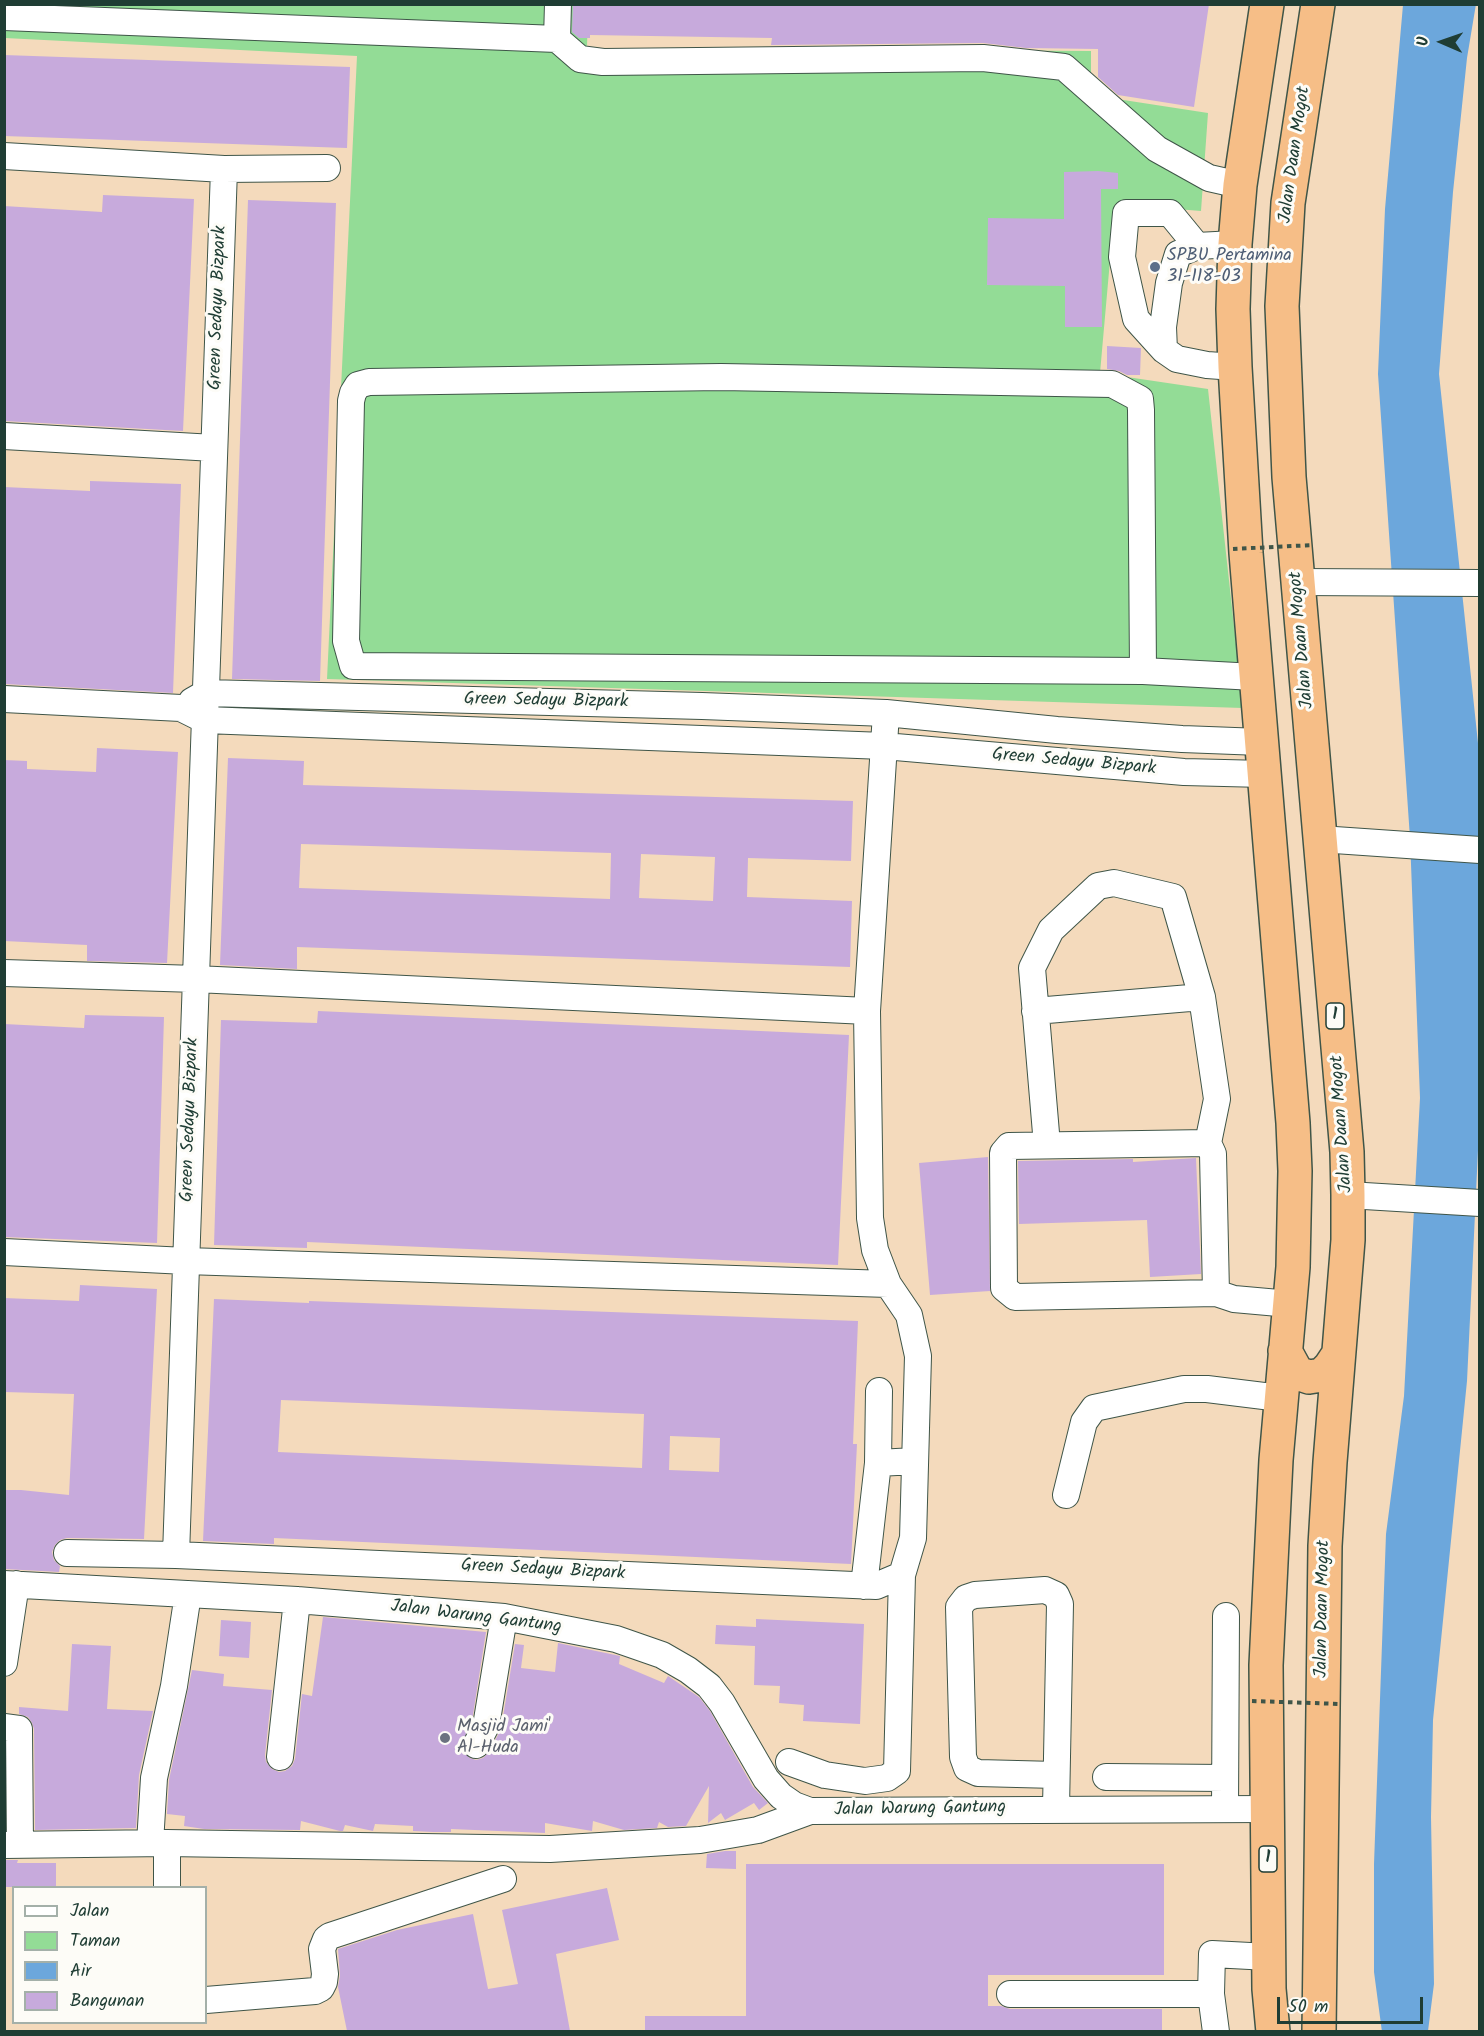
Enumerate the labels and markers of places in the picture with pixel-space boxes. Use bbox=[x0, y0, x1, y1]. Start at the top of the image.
place label: SPBU Pertamina 31-118-03 bbox=[1167, 246, 1292, 288]
marker: SPBU Pertamina 31-118-03 bbox=[1148, 260, 1162, 274]
place label: Masjid Jami' Al-Huda bbox=[457, 1717, 550, 1760]
marker: Masjid Jami' Al-Huda bbox=[438, 1731, 452, 1745]

